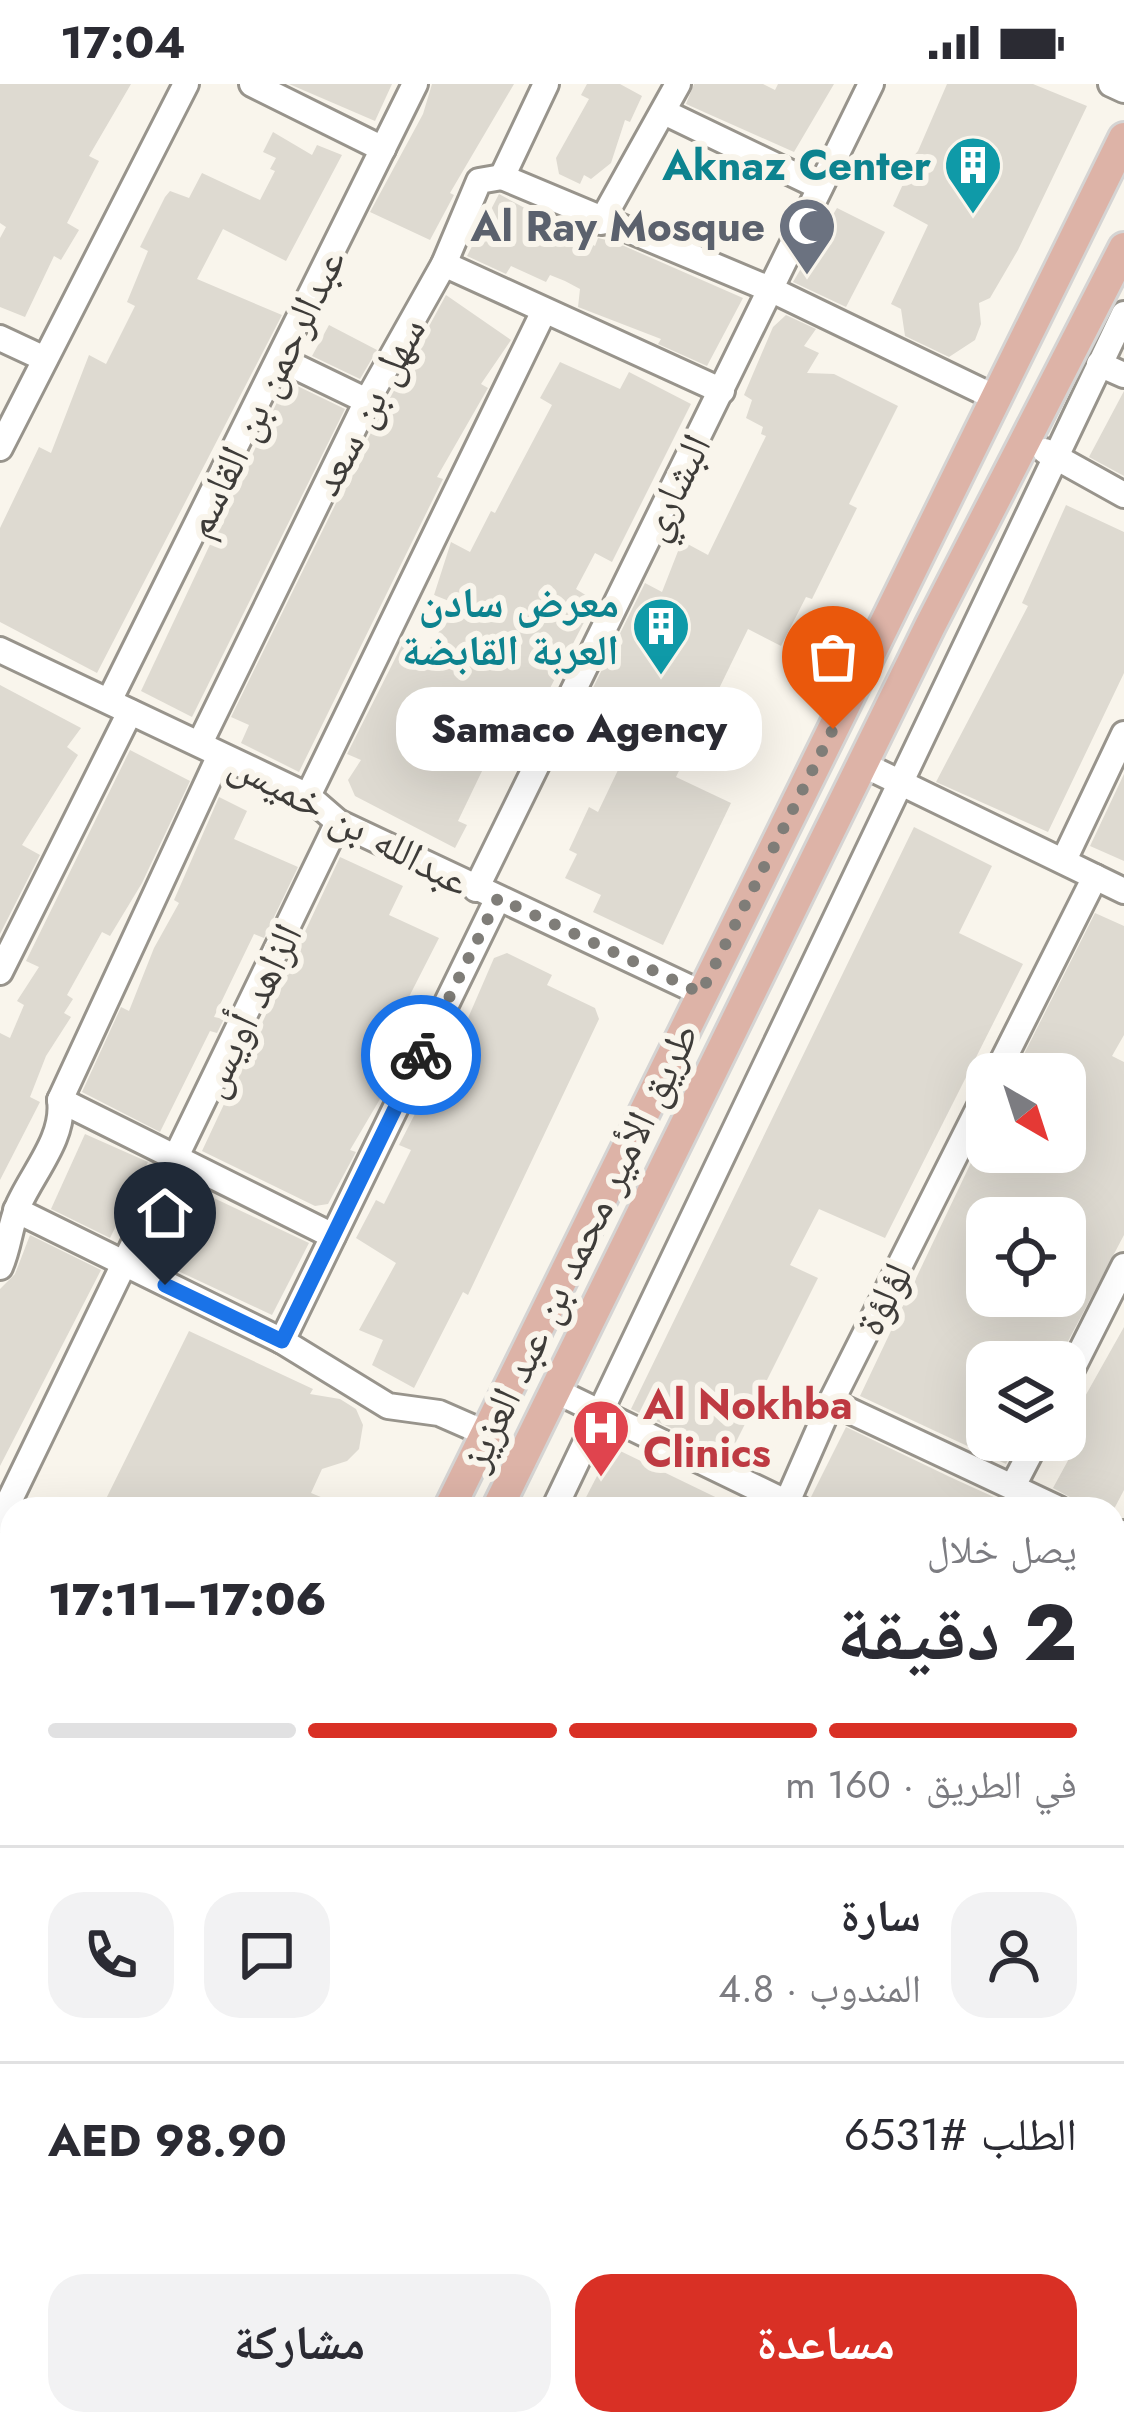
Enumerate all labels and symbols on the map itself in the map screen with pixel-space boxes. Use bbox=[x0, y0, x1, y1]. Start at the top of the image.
building icon: Aknaz Center bbox=[942, 134, 1004, 216]
place label: Aknaz Center bbox=[661, 135, 932, 196]
mosque icon: Al Ray Mosque bbox=[776, 195, 838, 277]
place label: Al Ray Mosque bbox=[470, 196, 765, 257]
street label: عبدالرحمن بن القاسم bbox=[168, 238, 360, 548]
street label: سهل بن سعد bbox=[295, 306, 441, 506]
street label: البشاري bbox=[622, 423, 728, 552]
place label: معرض سادن العربة القابضة bbox=[402, 572, 619, 681]
building icon: معرض سادن العربة القابضة bbox=[630, 595, 692, 677]
pin bbox=[782, 606, 884, 729]
callout: Samaco Agency bbox=[395, 687, 761, 771]
street label: عبدالله بن خميس bbox=[219, 733, 481, 911]
street label: الزاهد أويس bbox=[181, 913, 317, 1107]
courier bbox=[361, 995, 481, 1115]
street label: طريق الأمير محمد بن عبد العزيز bbox=[444, 1012, 714, 1481]
north arrow bbox=[966, 1053, 1086, 1173]
pin bbox=[114, 1162, 216, 1285]
street label: لؤلؤة bbox=[839, 1252, 927, 1346]
place label: Al Nokhba Clinics bbox=[642, 1374, 853, 1483]
hospital icon: Al Nokhba Clinics bbox=[570, 1397, 632, 1479]

